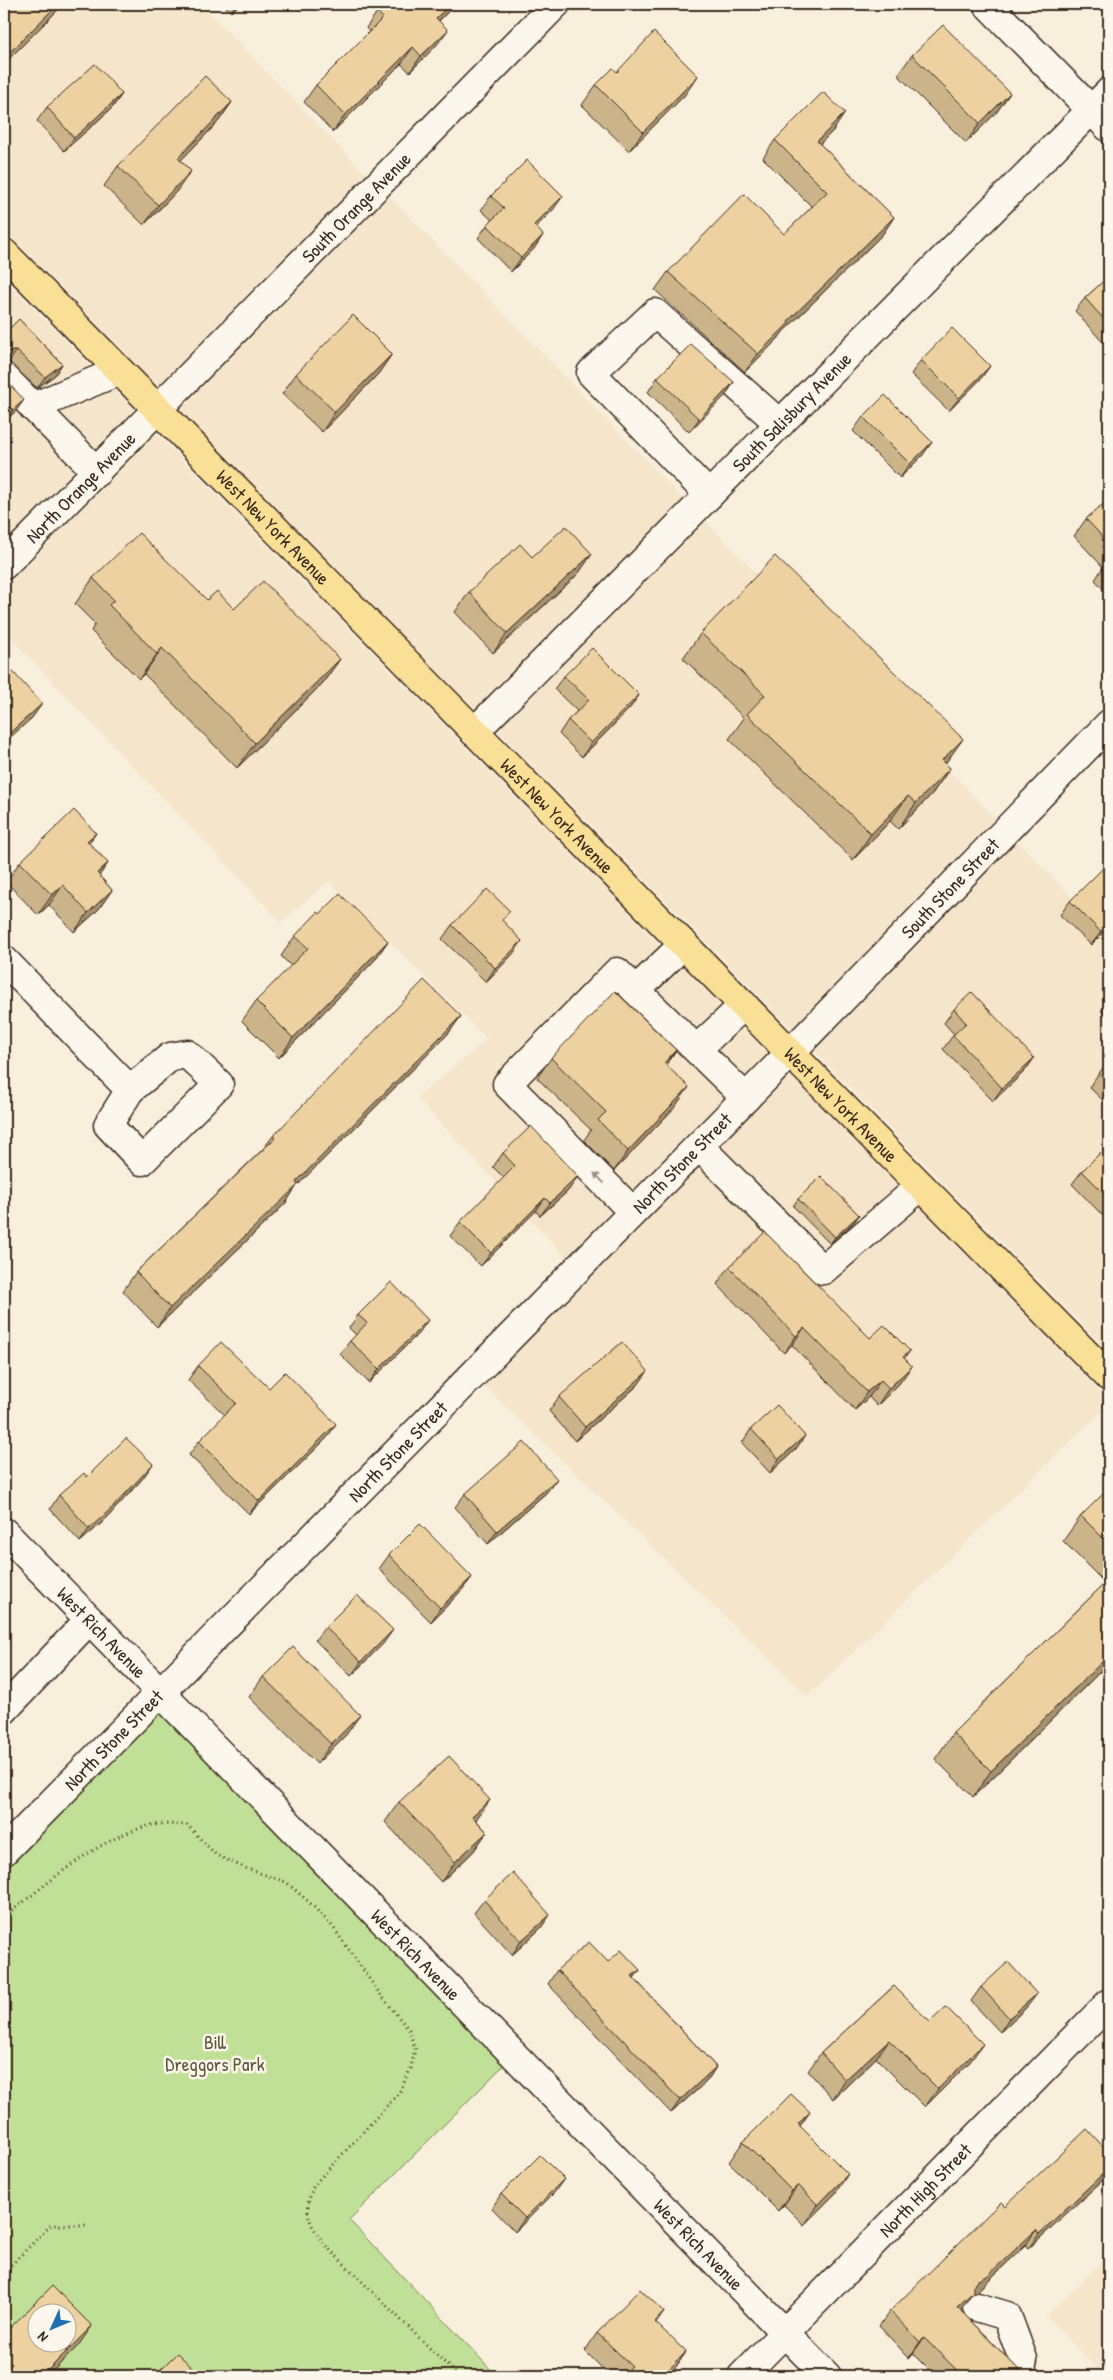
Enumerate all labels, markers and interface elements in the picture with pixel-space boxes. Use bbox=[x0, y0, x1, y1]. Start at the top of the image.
street label: South Orange Avenue bbox=[296, 146, 417, 268]
street label: South Salisbury Avenue bbox=[726, 346, 857, 477]
street label: North Orange Avenue bbox=[20, 426, 141, 549]
street label: West New York Avenue bbox=[211, 463, 336, 591]
street label: West New York Avenue bbox=[494, 752, 620, 879]
street label: South Stone Street bbox=[895, 832, 1005, 944]
street label: West New York Avenue bbox=[778, 1041, 904, 1168]
street label: North Stone Street bbox=[626, 1106, 738, 1219]
one-way arrow bbox=[593, 1172, 605, 1184]
street label: North Stone Street bbox=[342, 1395, 453, 1507]
street label: West Rich Avenue bbox=[51, 1581, 153, 1684]
street label: North Stone Street bbox=[58, 1683, 169, 1796]
street label: West Rich Avenue bbox=[365, 1903, 467, 2006]
park label: Bill Dreggors Park bbox=[165, 2029, 265, 2077]
street label: North High Street bbox=[873, 2137, 978, 2243]
street label: West Rich Avenue bbox=[648, 2193, 750, 2296]
north arrow bbox=[28, 2302, 78, 2352]
text: N bbox=[32, 2328, 52, 2347]

